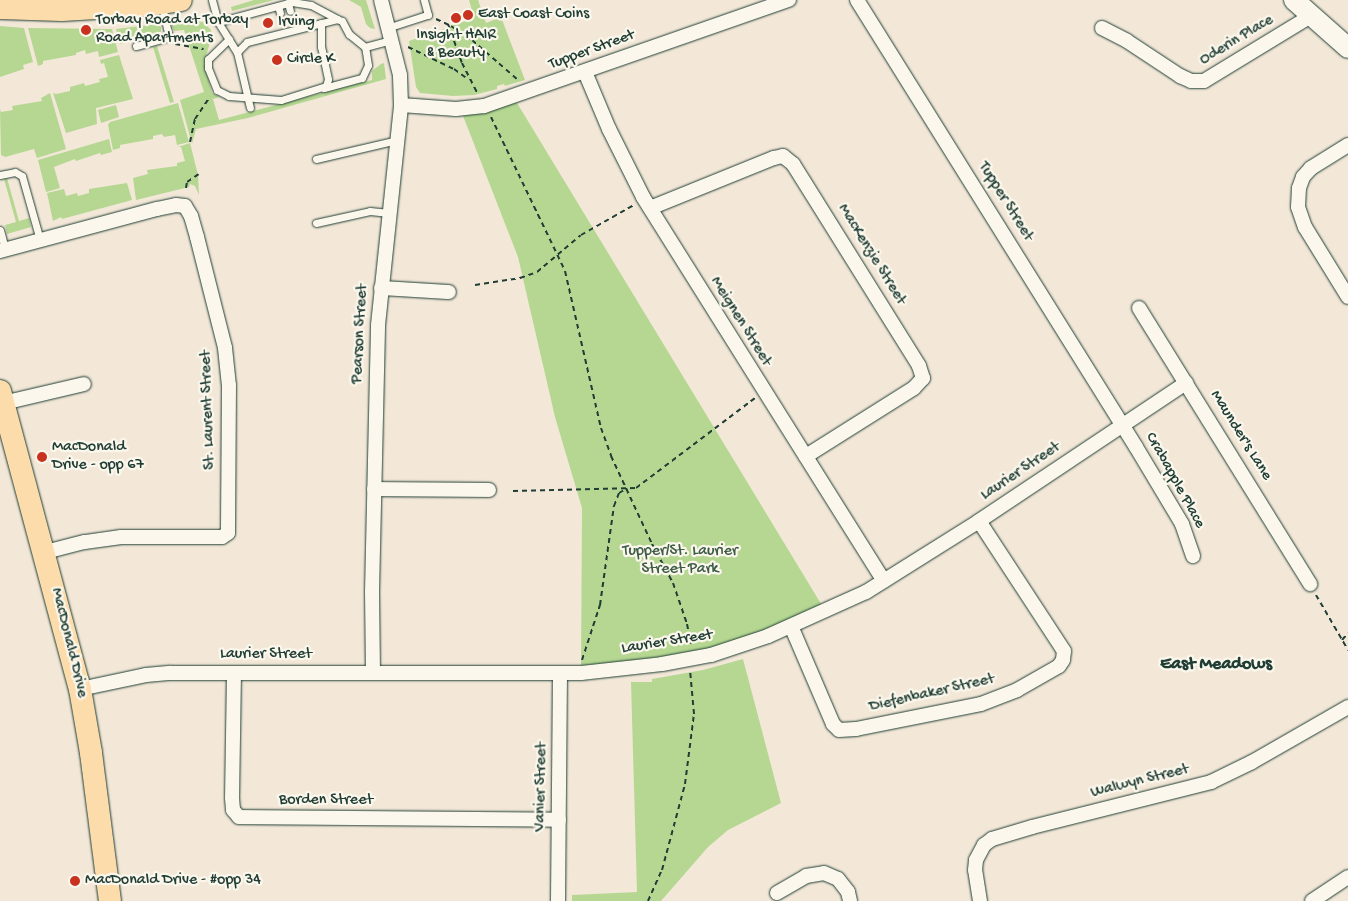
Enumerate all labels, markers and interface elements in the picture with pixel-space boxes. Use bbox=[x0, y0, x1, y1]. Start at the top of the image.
place label: East Coast Coins bbox=[478, 5, 589, 25]
marker: East Coast Coins bbox=[462, 9, 474, 21]
place label: Torbay Road at Torbay Road Apartments bbox=[96, 11, 248, 49]
street label: Oderin Place bbox=[1197, 11, 1277, 71]
marker: Insight HAIR & Beauty bbox=[450, 12, 462, 24]
place label: Irving bbox=[278, 13, 315, 33]
marker: Irving bbox=[262, 17, 274, 29]
marker: Torbay Road at Torbay Road Apartments bbox=[80, 24, 92, 36]
place label: Insight HAIR & Beauty bbox=[416, 26, 496, 64]
street label: Tupper Street bbox=[547, 27, 637, 75]
place label: Circle K bbox=[287, 50, 335, 70]
marker: Circle K bbox=[271, 54, 283, 66]
street label: Tupper Street bbox=[973, 159, 1037, 245]
street label: MacKenzie Street bbox=[832, 201, 910, 309]
street label: Meignen Street bbox=[705, 274, 775, 370]
street label: Pearson Street bbox=[349, 284, 373, 384]
street label: St. Laurent Street bbox=[197, 350, 221, 470]
street label: Maunder's Lane bbox=[1205, 387, 1275, 485]
street label: Crabapple Place bbox=[1140, 430, 1208, 532]
place label: MacDonald Drive - opp 67 bbox=[52, 438, 144, 476]
street label: Laurier Street bbox=[978, 438, 1064, 506]
marker: MacDonald Drive - opp 67 bbox=[36, 451, 48, 463]
park label: Tupper/St. Laurier Street Park bbox=[622, 542, 738, 580]
street label: MacDonald Drive bbox=[45, 586, 91, 700]
street label: Laurier Street bbox=[620, 626, 714, 660]
street label: Laurier Street bbox=[220, 645, 312, 665]
district label: East Meadows bbox=[1160, 654, 1272, 676]
street label: Diefenbaker Street bbox=[868, 670, 996, 718]
street label: Vanier Street bbox=[532, 742, 552, 832]
street label: Walwyn Street bbox=[1089, 761, 1191, 803]
street label: Borden Street bbox=[279, 791, 373, 811]
place label: MacDonald Drive - #opp 34 bbox=[85, 871, 261, 891]
marker: MacDonald Drive - #opp 34 bbox=[69, 875, 81, 887]

